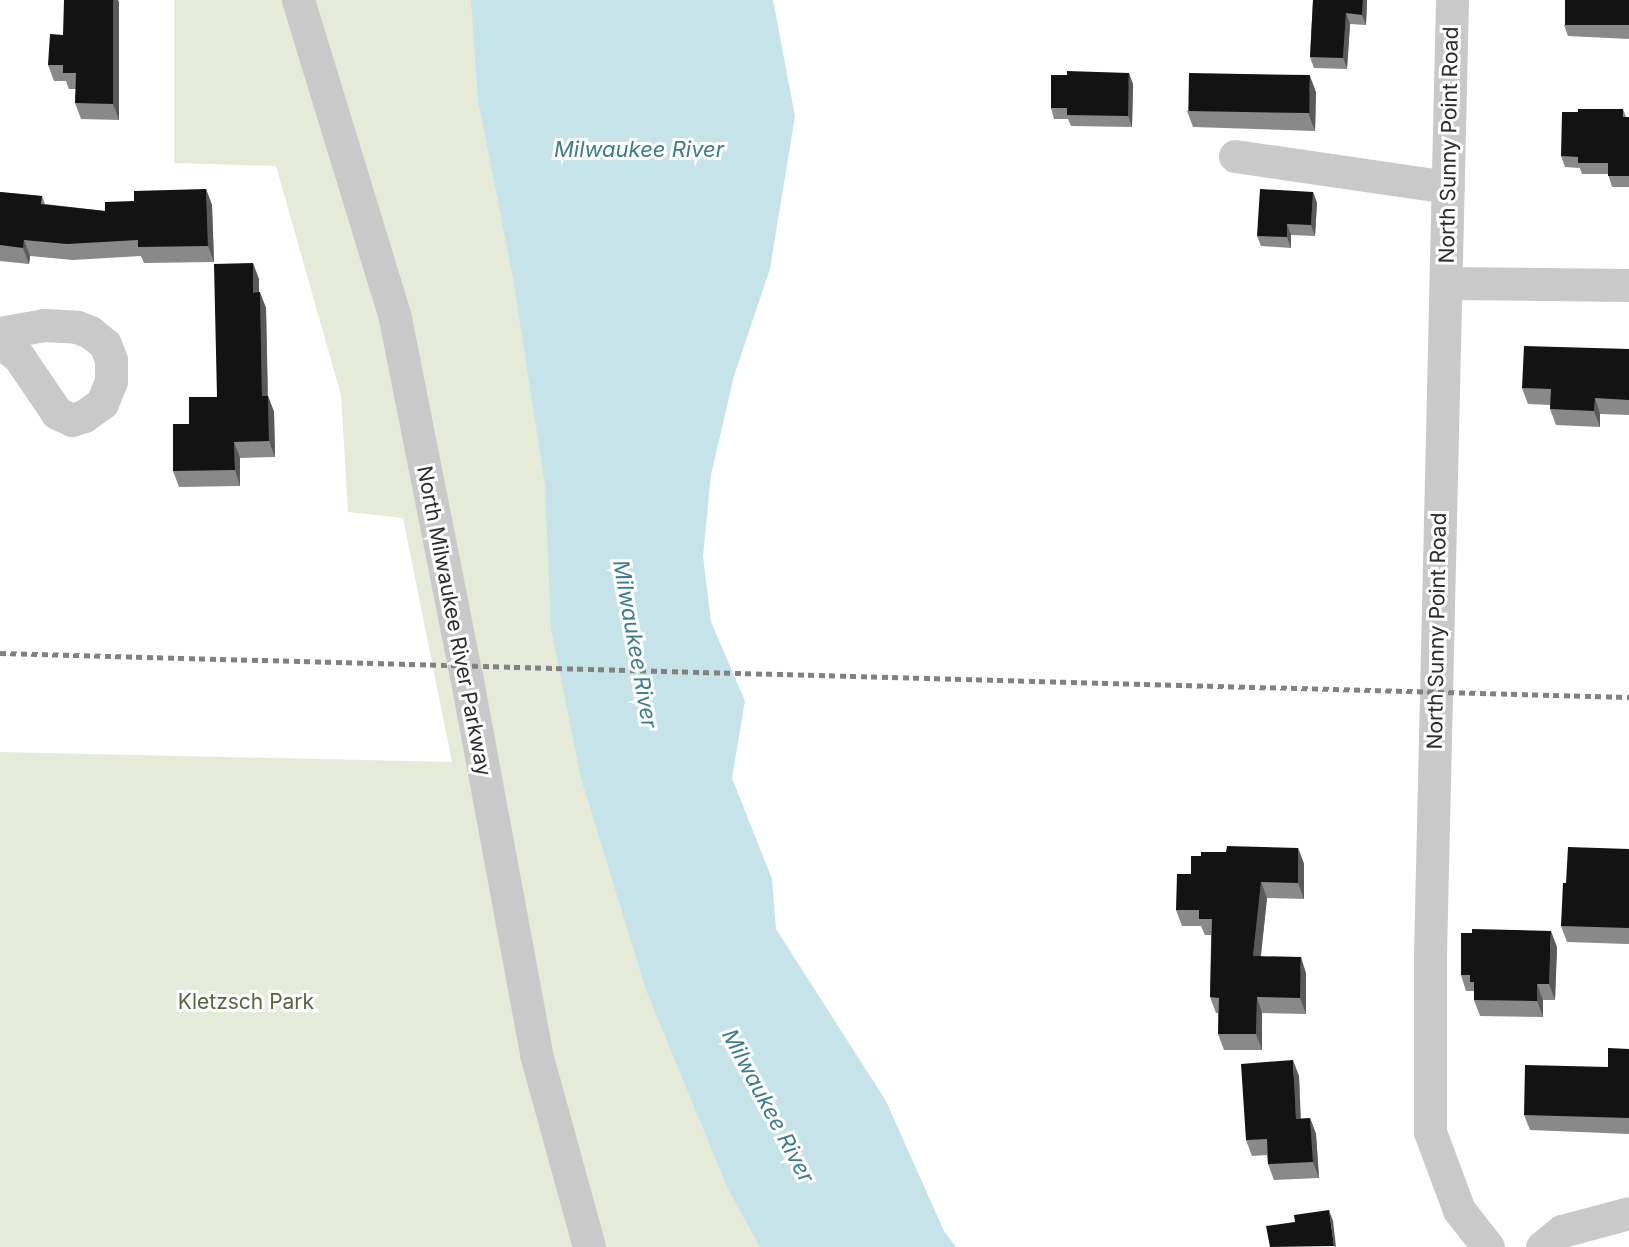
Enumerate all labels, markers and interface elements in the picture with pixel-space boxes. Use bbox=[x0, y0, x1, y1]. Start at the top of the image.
street label: North Sunny Point Road bbox=[1434, 26, 1464, 264]
water label: Milwaukee River bbox=[554, 137, 724, 163]
street label: North Milwaukee River Parkway bbox=[412, 464, 496, 778]
street label: North Sunny Point Road bbox=[1422, 512, 1452, 750]
water label: Milwaukee River bbox=[607, 558, 663, 730]
park label: Kletzsch Park bbox=[178, 989, 314, 1015]
water label: Milwaukee River bbox=[716, 1025, 820, 1187]

